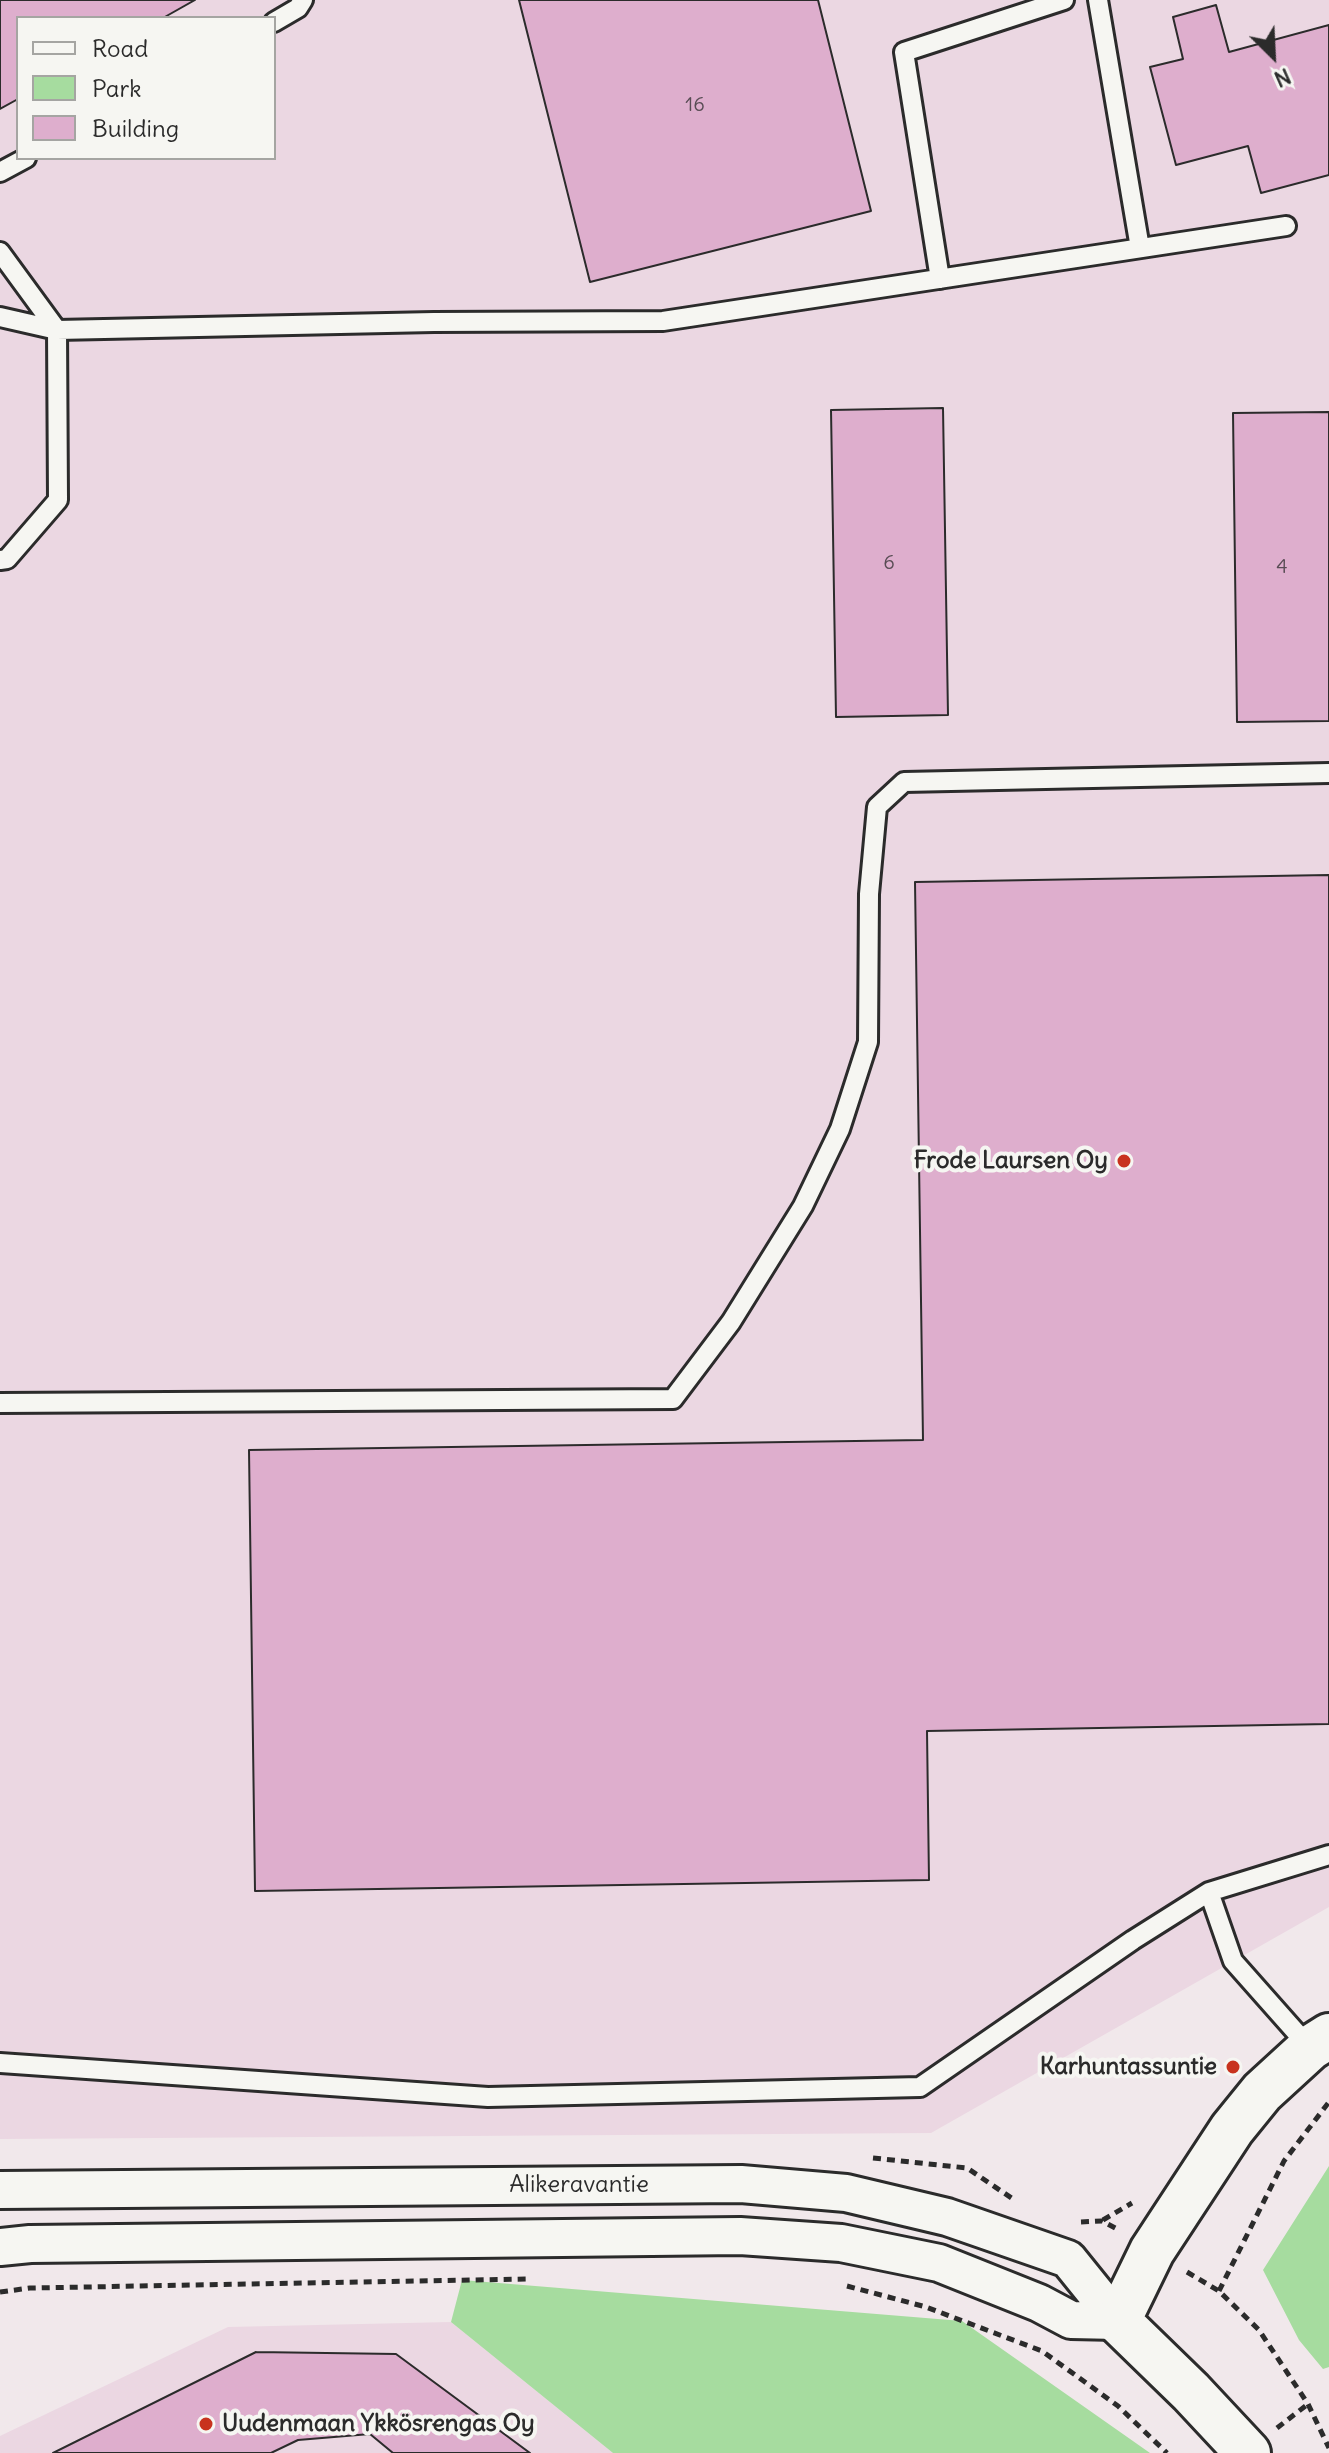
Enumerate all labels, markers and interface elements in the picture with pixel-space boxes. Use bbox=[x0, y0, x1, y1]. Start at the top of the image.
legend bbox=[16, 16, 276, 160]
north arrow bbox=[1233, 16, 1313, 96]
text: Road bbox=[92, 33, 148, 63]
text: N bbox=[1270, 62, 1295, 94]
text: Park bbox=[92, 73, 142, 103]
house number: 16 bbox=[685, 93, 705, 117]
text: Building bbox=[92, 113, 179, 143]
house number: 6 bbox=[883, 551, 895, 575]
house number: 4 bbox=[1276, 555, 1288, 579]
place label: Frode Laursen Oy bbox=[914, 1147, 1108, 1175]
marker: Frode Laursen Oy bbox=[1115, 1152, 1133, 1170]
place label: Karhuntassuntie bbox=[1040, 2053, 1217, 2081]
marker: Karhuntassuntie bbox=[1224, 2058, 1242, 2076]
street label: Alikeravantie bbox=[509, 2171, 649, 2199]
place label: Uudenmaan Ykkösrengas Oy bbox=[222, 2410, 535, 2438]
marker: Uudenmaan Ykkösrengas Oy bbox=[197, 2415, 215, 2433]

